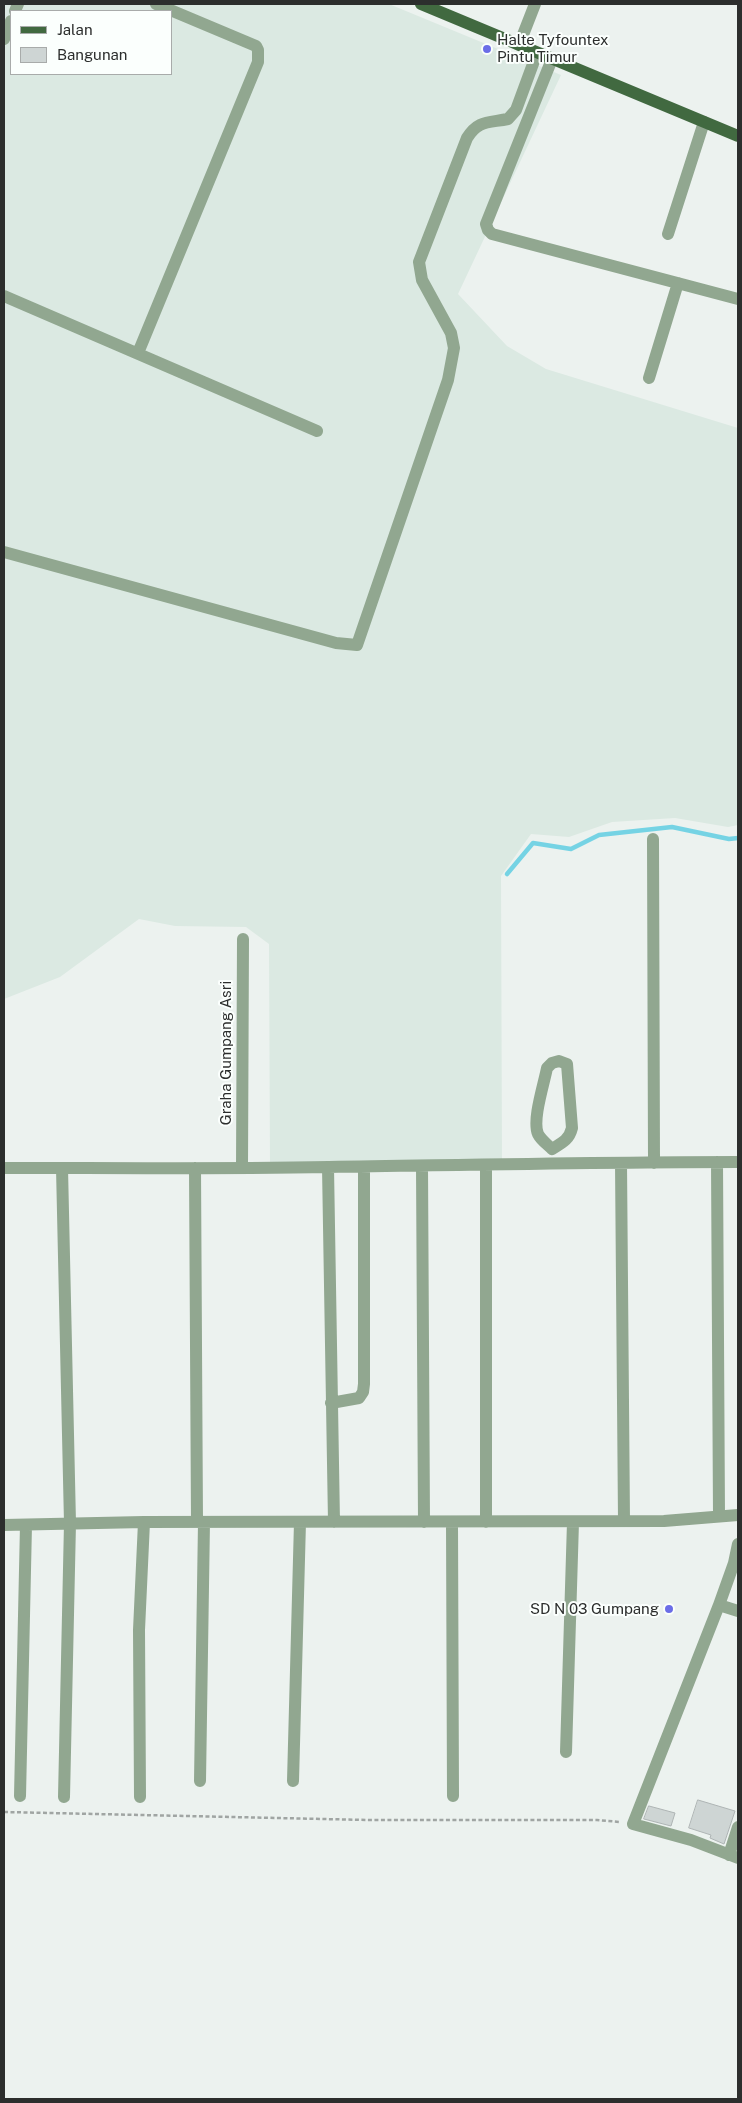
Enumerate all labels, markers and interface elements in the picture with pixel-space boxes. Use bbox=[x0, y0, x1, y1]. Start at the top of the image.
legend bbox=[10, 10, 172, 75]
text: Jalan bbox=[57, 21, 93, 38]
place label: Halte Tyfountex Pintu Timur bbox=[497, 31, 608, 66]
marker: Halte Tyfountex Pintu Timur bbox=[481, 43, 493, 55]
text: Bangunan bbox=[57, 46, 128, 63]
street label: Graha Gumpang Asri bbox=[217, 981, 235, 1125]
place label: SD N 03 Gumpang bbox=[530, 1600, 659, 1618]
marker: SD N 03 Gumpang bbox=[663, 1603, 675, 1615]

